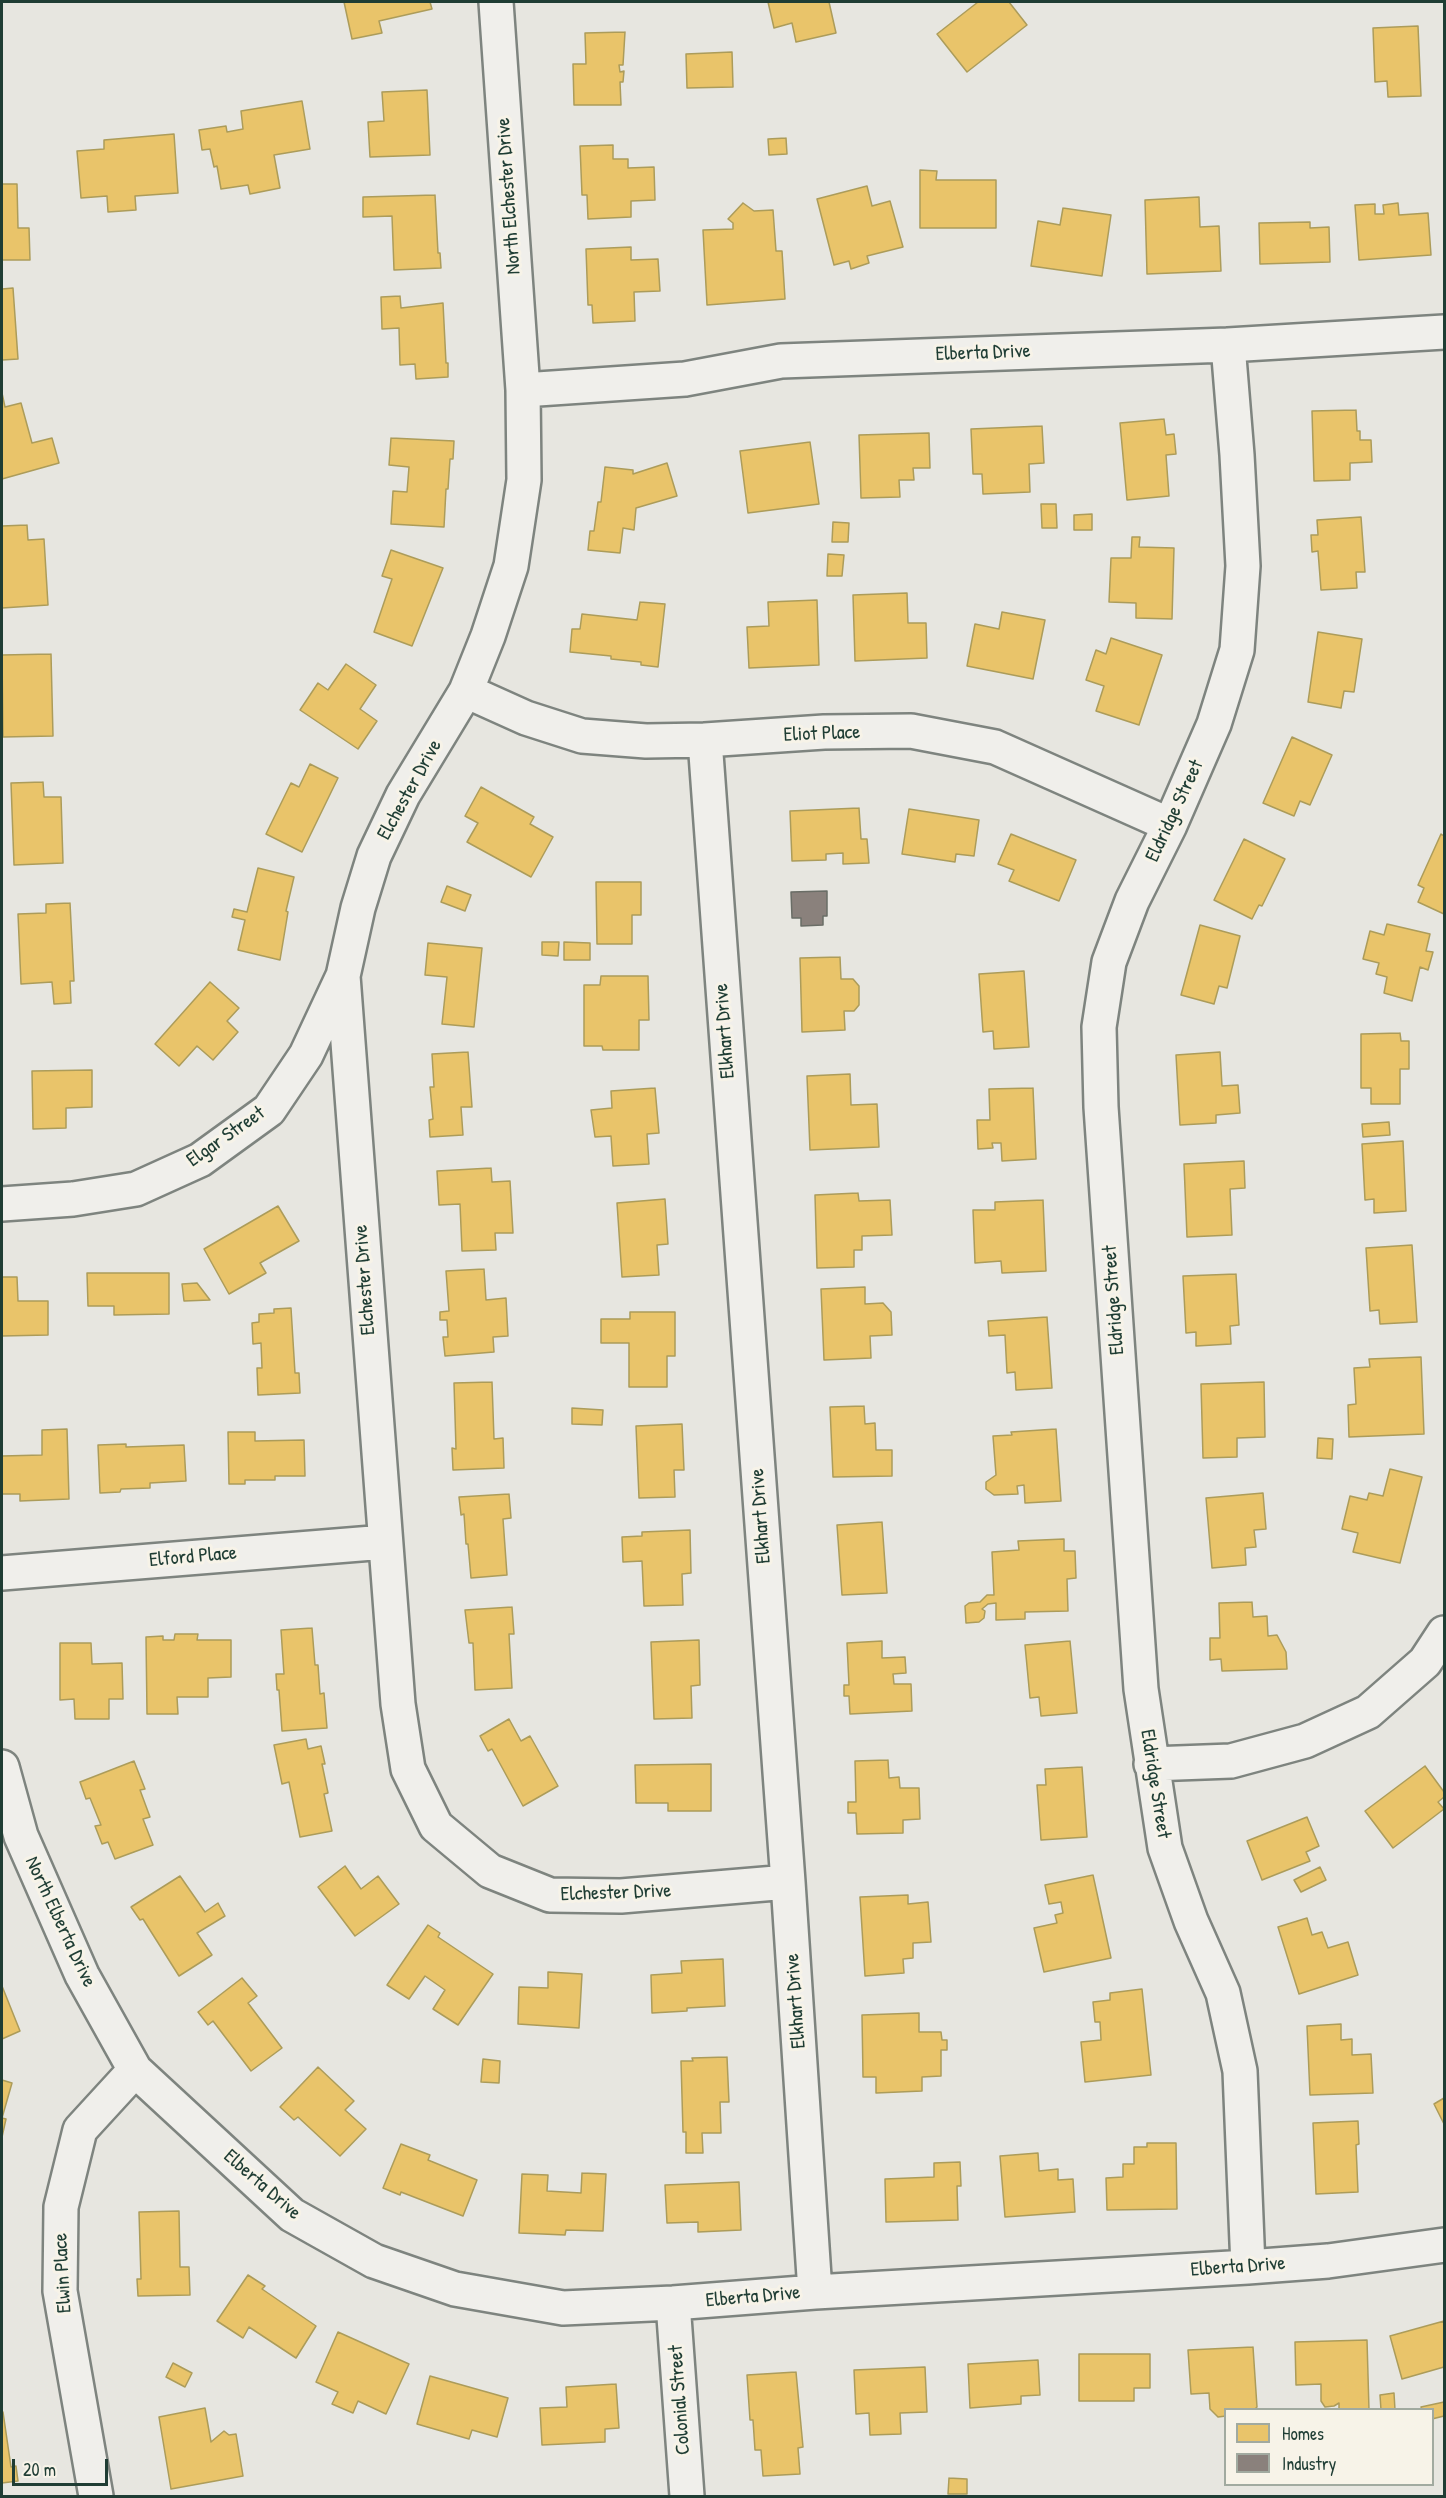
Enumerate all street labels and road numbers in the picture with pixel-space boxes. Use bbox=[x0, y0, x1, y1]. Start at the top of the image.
street label: North Elchester Drive bbox=[492, 117, 526, 275]
street label: Elberta Drive bbox=[935, 339, 1031, 367]
street label: Eliot Place bbox=[783, 721, 861, 747]
street label: Elchester Drive bbox=[373, 736, 447, 844]
street label: Eldridge Street bbox=[1141, 756, 1209, 866]
street label: Elkhart Drive bbox=[710, 983, 740, 1079]
street label: Elgar Street bbox=[182, 1101, 270, 1173]
street label: Elchester Drive bbox=[349, 1224, 381, 1336]
street label: Eldridge Street bbox=[1098, 1244, 1130, 1356]
street label: Elkhart Drive bbox=[746, 1468, 776, 1564]
street label: Elford Place bbox=[148, 1541, 238, 1573]
street label: Eldridge Street bbox=[1135, 1728, 1175, 1840]
street label: North Elberta Drive bbox=[19, 1853, 101, 1991]
street label: Elchester Drive bbox=[560, 1879, 672, 1907]
street label: Elkhart Drive bbox=[781, 1953, 811, 2049]
street label: Elberta Drive bbox=[218, 2145, 306, 2225]
street label: Elwin Place bbox=[49, 2232, 77, 2314]
street label: Elberta Drive bbox=[1190, 2252, 1286, 2282]
street label: Elberta Drive bbox=[705, 2281, 801, 2313]
street label: Colonial Street bbox=[664, 2344, 696, 2456]

